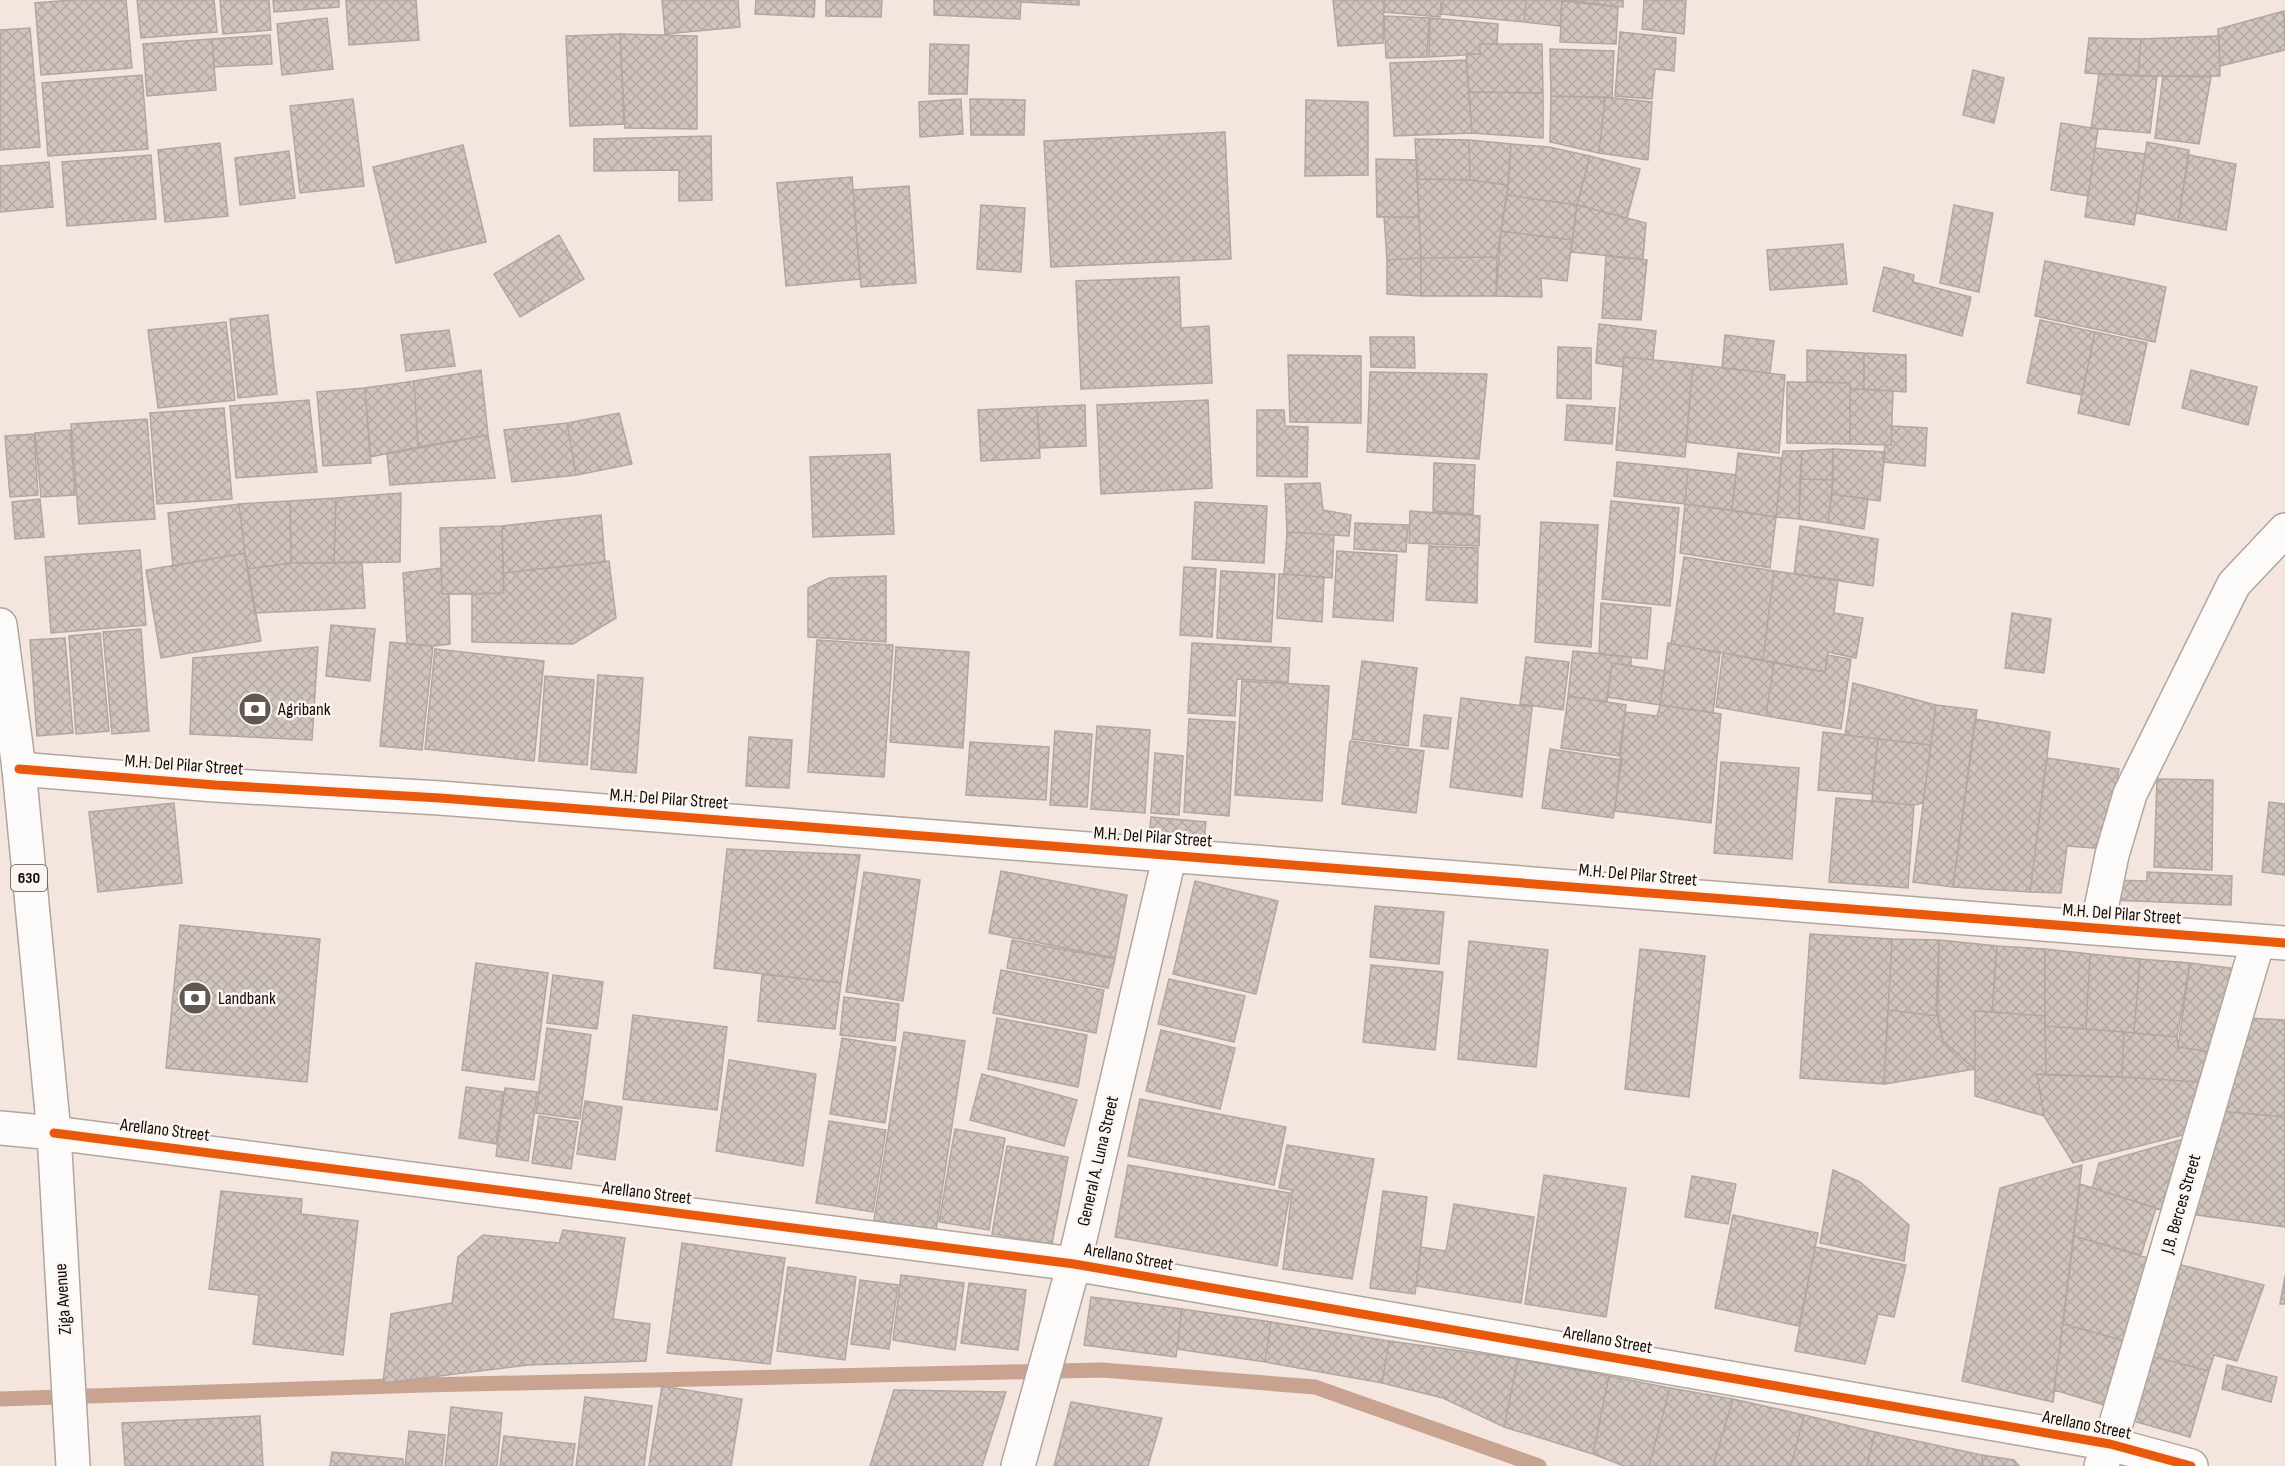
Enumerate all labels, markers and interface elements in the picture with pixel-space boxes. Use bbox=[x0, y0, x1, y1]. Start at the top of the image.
bank icon: Agribank bbox=[237, 691, 273, 727]
place label: Agribank bbox=[277, 699, 331, 720]
street label: M.H. Del Pilar Street bbox=[124, 750, 245, 780]
street label: M.H. Del Pilar Street bbox=[609, 784, 730, 814]
street label: M.H. Del Pilar Street bbox=[1093, 822, 1214, 852]
street label: M.H. Del Pilar Street bbox=[1578, 859, 1699, 891]
road number: 630 bbox=[11, 865, 47, 891]
street label: M.H. Del Pilar Street bbox=[2062, 899, 2183, 929]
bank icon: Landbank bbox=[177, 980, 213, 1016]
place label: Landbank bbox=[218, 988, 276, 1009]
street label: General A. Luna Street bbox=[1073, 1093, 1123, 1228]
street label: Arellano Street bbox=[118, 1114, 211, 1146]
street label: J.B. Berces Street bbox=[2156, 1151, 2205, 1257]
street label: Arellano Street bbox=[600, 1177, 693, 1209]
street label: Arellano Street bbox=[1082, 1239, 1176, 1275]
street label: Ziga Avenue bbox=[50, 1263, 76, 1335]
street label: Arellano Street bbox=[1561, 1322, 1655, 1358]
street label: Arellano Street bbox=[2040, 1406, 2134, 1444]

